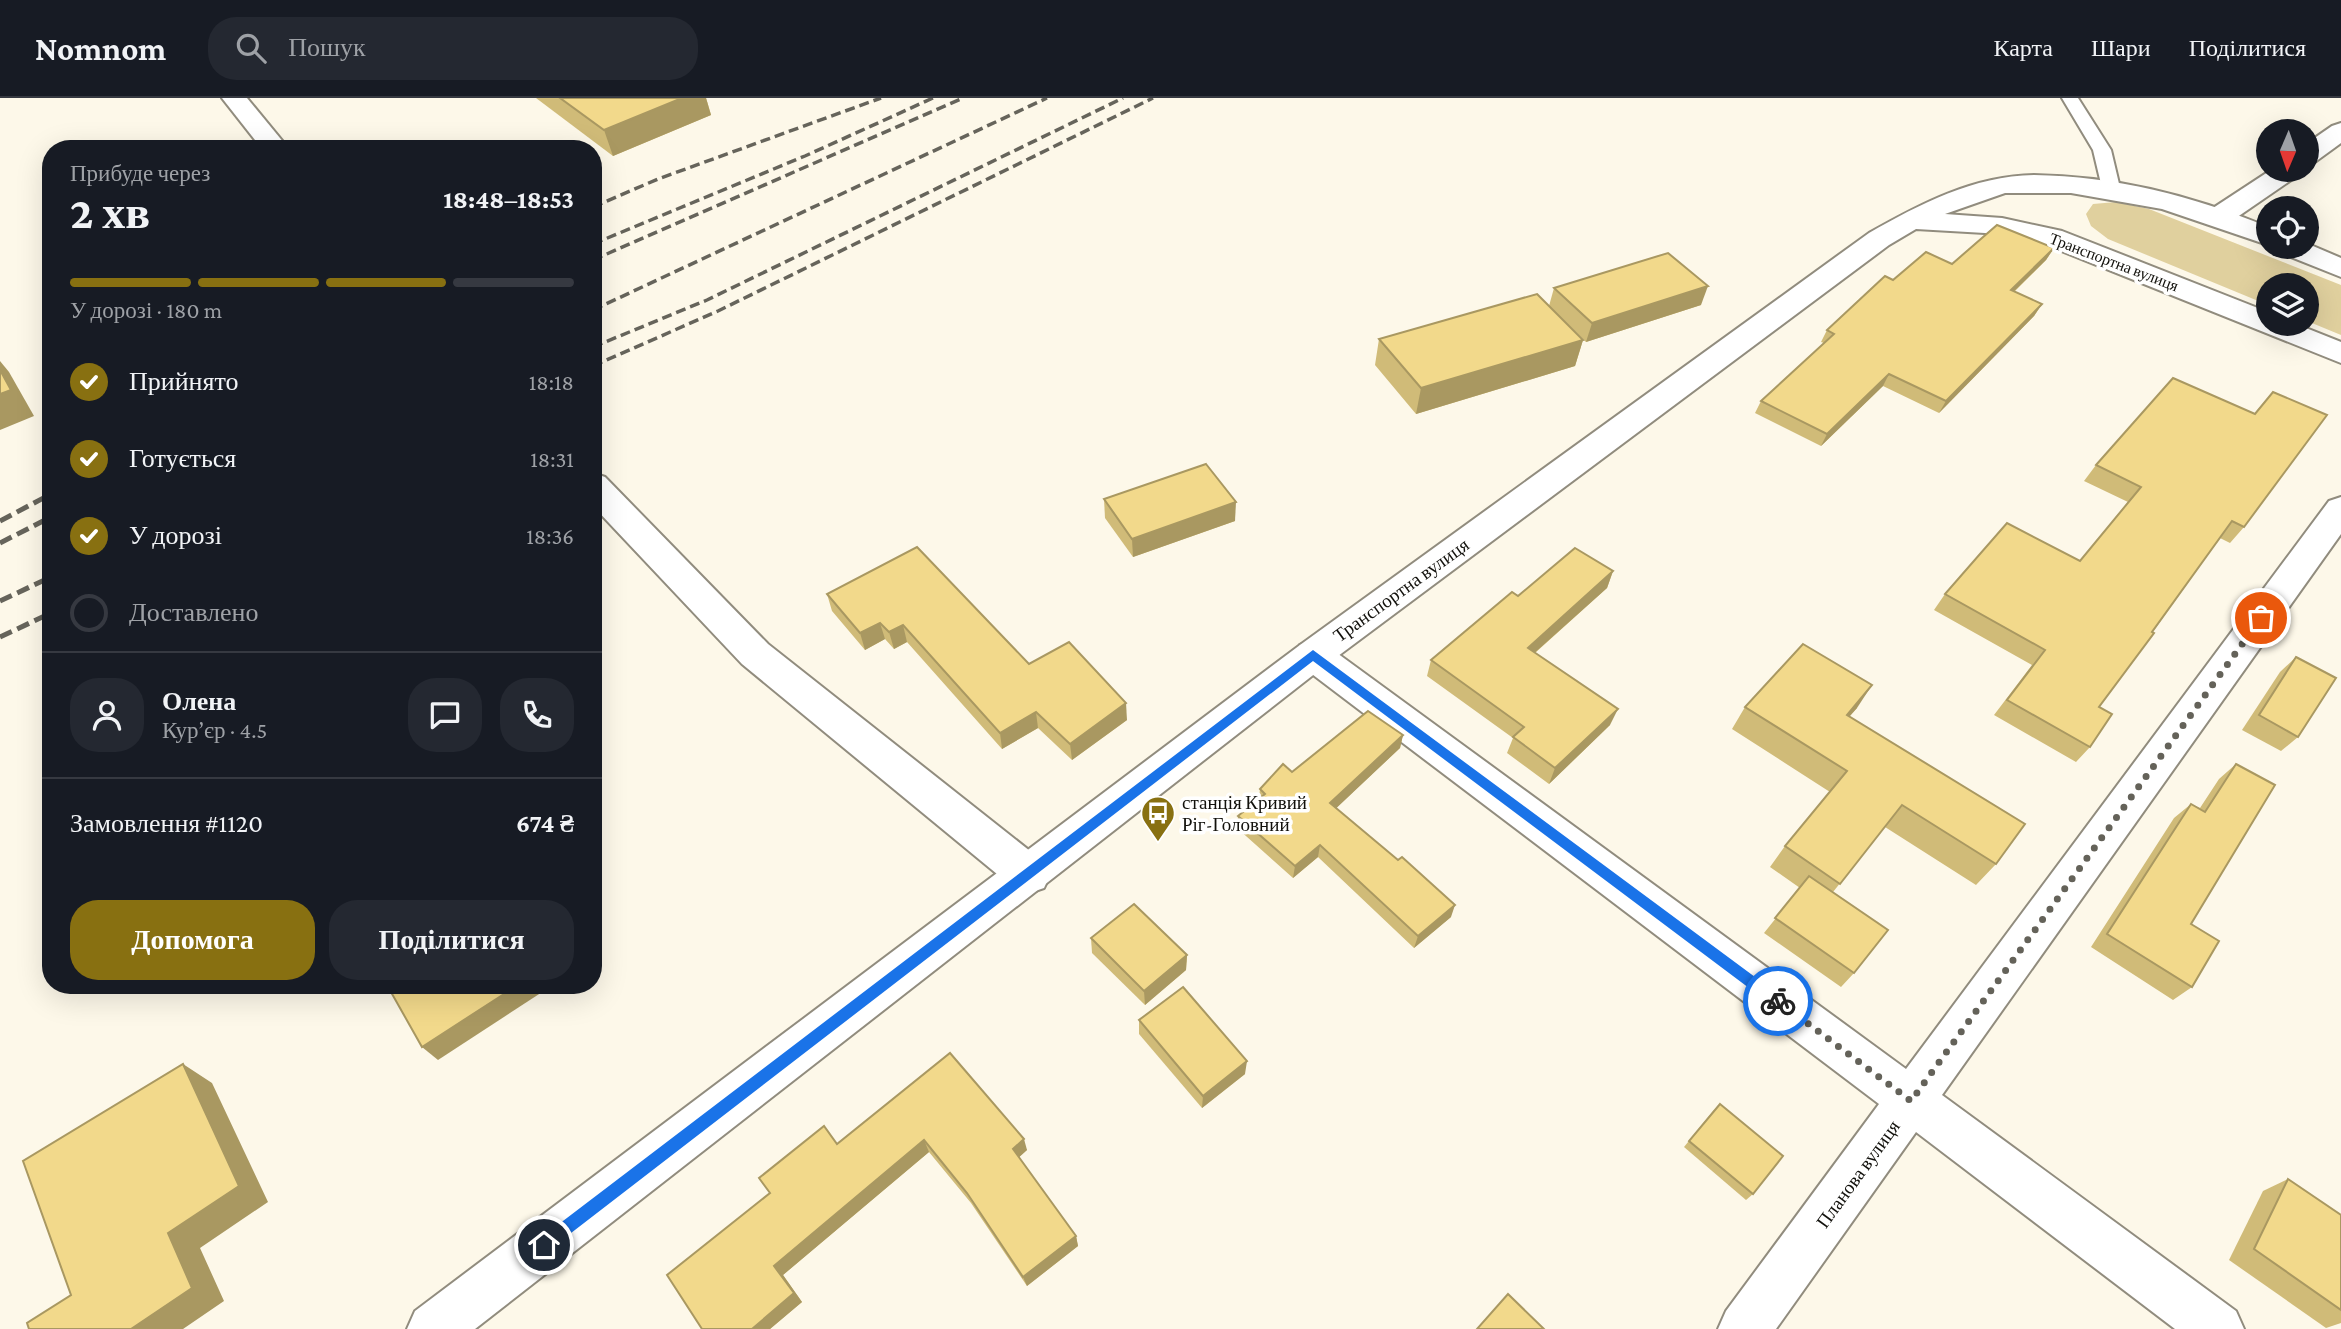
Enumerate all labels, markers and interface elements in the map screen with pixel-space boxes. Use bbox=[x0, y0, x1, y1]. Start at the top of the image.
search box bbox=[208, 17, 698, 80]
icon: search bbox=[232, 29, 270, 67]
text: Nomnom bbox=[35, 30, 166, 67]
text: Пошук bbox=[288, 33, 366, 62]
text: Карта bbox=[1993, 34, 2053, 61]
text: Шари bbox=[2091, 34, 2151, 61]
text: Поділитися bbox=[2189, 34, 2306, 61]
north arrow bbox=[2256, 119, 2319, 182]
map controls bbox=[2256, 119, 2319, 336]
text: Прибуде через bbox=[70, 160, 210, 186]
text: 18:48–18:53 bbox=[443, 185, 574, 214]
text: 2 хв bbox=[70, 187, 150, 238]
button: locate bbox=[2256, 196, 2319, 259]
street label: Транспортна вулиця bbox=[2047, 230, 2181, 296]
button: layers bbox=[2256, 273, 2319, 336]
text: У дорозі · 180 m bbox=[70, 297, 222, 323]
icon: check bbox=[70, 363, 108, 401]
text: Прийнято bbox=[129, 367, 239, 396]
text: 18:18 bbox=[529, 369, 574, 395]
icon: check bbox=[70, 440, 108, 478]
text: Готується bbox=[129, 444, 236, 473]
text: 18:31 bbox=[530, 446, 574, 472]
icon: check bbox=[70, 517, 108, 555]
text: У дорозі bbox=[129, 521, 222, 550]
text: 18:36 bbox=[526, 523, 574, 549]
street label: Транспортна вулиця bbox=[1329, 534, 1473, 646]
pin bbox=[2231, 588, 2291, 648]
text: Доставлено bbox=[129, 598, 259, 627]
icon: bag bbox=[2242, 599, 2280, 637]
button: person bbox=[70, 678, 144, 752]
button: chat bbox=[408, 678, 482, 752]
button: phone bbox=[500, 678, 574, 752]
text: Олена bbox=[162, 687, 236, 716]
text: Кур’єр · 4.5 bbox=[162, 717, 267, 743]
place label: станція Кривий Ріг-Головний bbox=[1182, 792, 1307, 835]
bus stop icon: станція Кривий Ріг-Головний bbox=[1139, 794, 1177, 843]
text: Замовлення #1120 bbox=[70, 809, 263, 838]
text: 674 ₴ bbox=[516, 809, 574, 838]
button: Допомога bbox=[70, 900, 315, 980]
button: Поділитися bbox=[329, 900, 574, 980]
courier bbox=[1743, 966, 1813, 1036]
icon: bike bbox=[1759, 982, 1797, 1020]
street label: Планова вулиця bbox=[1812, 1116, 1904, 1232]
pin bbox=[514, 1215, 574, 1275]
icon: home bbox=[525, 1226, 563, 1264]

